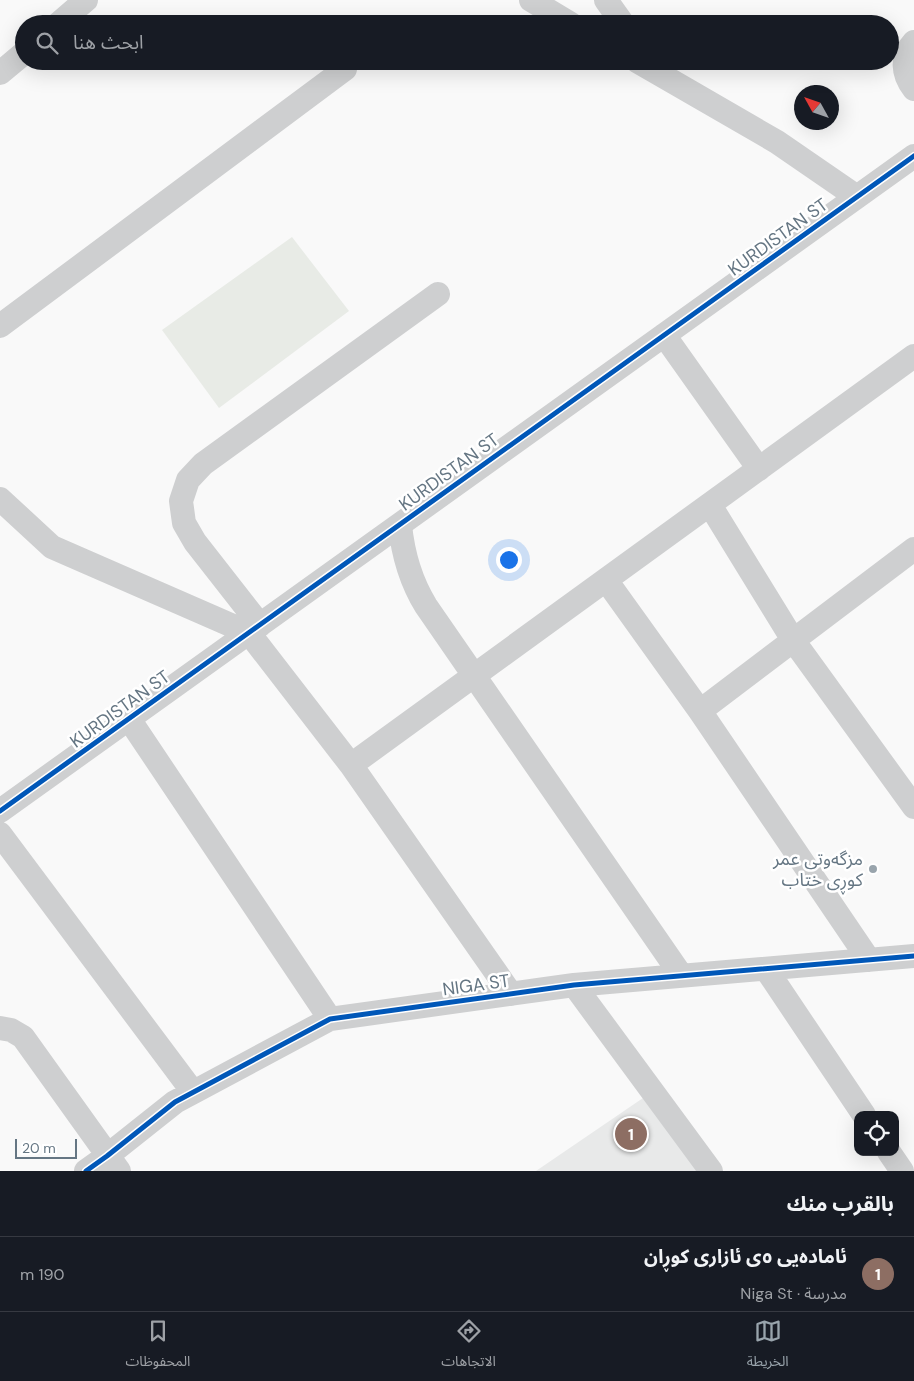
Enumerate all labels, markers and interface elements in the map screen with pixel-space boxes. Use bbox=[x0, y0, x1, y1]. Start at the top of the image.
search box bbox=[15, 15, 899, 70]
icon: search bbox=[33, 29, 61, 57]
text: ابحث هنا bbox=[73, 30, 144, 55]
north arrow bbox=[794, 85, 839, 130]
street label: KURDISTAN ST bbox=[723, 193, 833, 281]
street label: KURDISTAN ST bbox=[394, 428, 504, 516]
your location bbox=[496, 547, 522, 573]
street label: KURDISTAN ST bbox=[65, 665, 175, 753]
place label: مزگەوتی عمر کوڕی ختاب bbox=[772, 847, 864, 895]
marker: مزگەوتی عمر کوڕی ختاب bbox=[867, 863, 879, 875]
street label: NIGA ST bbox=[441, 968, 511, 1002]
map controls bbox=[854, 1111, 899, 1156]
button: locate bbox=[854, 1111, 899, 1156]
pin: 1 bbox=[615, 1115, 647, 1153]
scale bar bbox=[15, 1136, 78, 1159]
text: 20 m bbox=[22, 1139, 56, 1157]
text: بالقرب منك bbox=[787, 1190, 894, 1218]
text: ئامادەیی ٥ی ئازاری کوڕان bbox=[644, 1244, 847, 1269]
text: 190 m bbox=[20, 1264, 65, 1285]
text: 1 bbox=[875, 1264, 881, 1285]
text: مدرسة · Niga St bbox=[740, 1283, 847, 1304]
tab: المحفوظات bbox=[125, 1317, 190, 1376]
tab: الاتجاهات bbox=[441, 1317, 496, 1376]
tab: الخريطة bbox=[747, 1317, 789, 1376]

